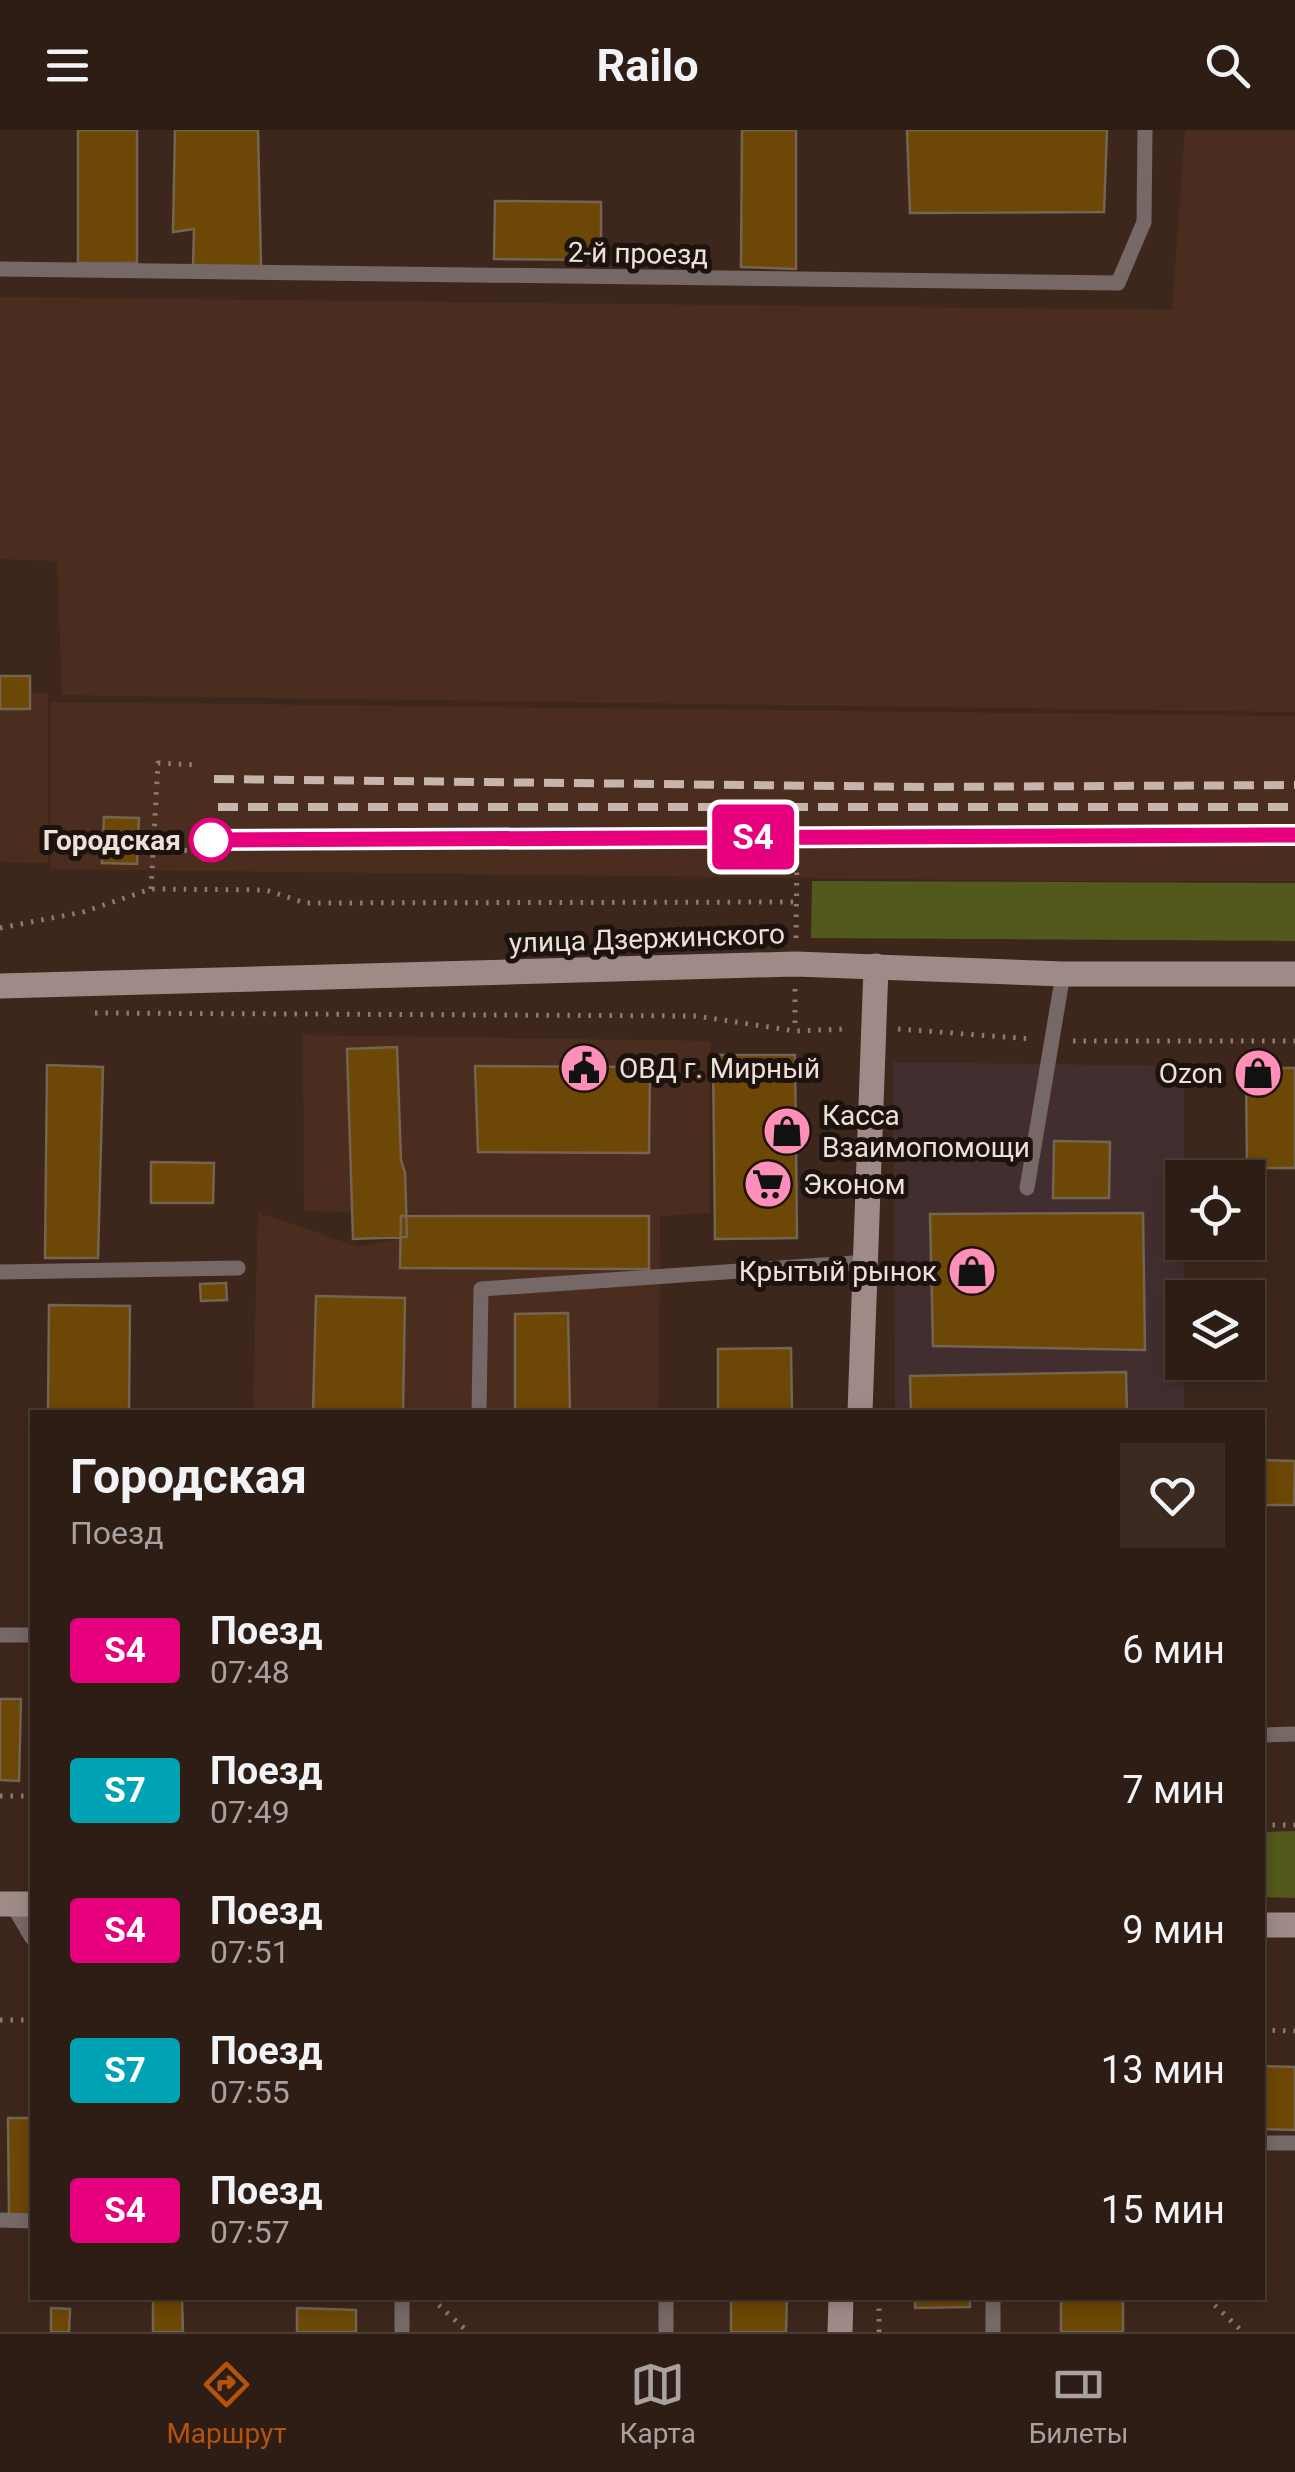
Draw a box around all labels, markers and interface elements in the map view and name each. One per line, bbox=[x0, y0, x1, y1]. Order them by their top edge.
icon: menu bbox=[40, 38, 95, 93]
icon: search bbox=[1200, 38, 1255, 93]
text: Railo bbox=[596, 39, 699, 92]
street label: 2-й проезд bbox=[568, 236, 709, 271]
line badge: S4 bbox=[708, 804, 798, 870]
text: S4 bbox=[732, 817, 774, 858]
marker: Городская bbox=[190, 819, 232, 861]
place label: Городская bbox=[43, 824, 181, 857]
street label: улица Дзержинского bbox=[508, 917, 786, 960]
public building icon: ОВД г. Мирный bbox=[558, 1042, 610, 1094]
shop icon: Ozon bbox=[1232, 1047, 1284, 1099]
place label: ОВД г. Мирный bbox=[619, 1052, 820, 1085]
place label: Ozon bbox=[1159, 1057, 1223, 1090]
place label: Касса Взаимопомощи bbox=[822, 1099, 1030, 1164]
shop icon: Касса Взаимопомощи bbox=[761, 1105, 813, 1157]
supermarket icon: Эконом bbox=[742, 1158, 794, 1210]
map controls bbox=[1165, 1160, 1265, 1380]
button: locate bbox=[1165, 1160, 1265, 1260]
place label: Эконом bbox=[803, 1168, 906, 1201]
shop icon: Крытый рынок bbox=[946, 1245, 998, 1297]
place label: Крытый рынок bbox=[739, 1255, 937, 1288]
button: layers bbox=[1165, 1280, 1265, 1380]
button: heart bbox=[1120, 1443, 1225, 1548]
text: Городская bbox=[70, 1448, 307, 1505]
text: Поезд bbox=[70, 1514, 164, 1552]
text: Поезд bbox=[210, 1609, 322, 1653]
text: 6 мин bbox=[1122, 1628, 1225, 1672]
text: S4 bbox=[104, 1630, 146, 1671]
text: 07:48 bbox=[210, 1653, 290, 1691]
text: Поезд bbox=[210, 1749, 322, 1793]
text: 7 мин bbox=[1122, 1768, 1225, 1812]
text: S7 bbox=[104, 1770, 146, 1811]
text: 07:49 bbox=[210, 1793, 290, 1831]
text: Поезд bbox=[210, 1889, 322, 1933]
text: 9 мин bbox=[1122, 1908, 1225, 1952]
text: S4 bbox=[104, 1910, 146, 1951]
text: 07:51 bbox=[210, 1933, 290, 1971]
text: Поезд bbox=[210, 2029, 322, 2073]
text: 13 мин bbox=[1101, 2048, 1225, 2092]
text: S7 bbox=[104, 2050, 146, 2091]
text: 07:55 bbox=[210, 2073, 290, 2111]
text: Поезд bbox=[210, 2169, 322, 2213]
text: 15 мин bbox=[1101, 2188, 1225, 2232]
text: S4 bbox=[104, 2190, 146, 2231]
text: 07:57 bbox=[210, 2213, 290, 2251]
tab: Маршрут bbox=[166, 2357, 287, 2450]
tab: Карта bbox=[620, 2357, 696, 2450]
tab: Билеты bbox=[1029, 2357, 1129, 2450]

